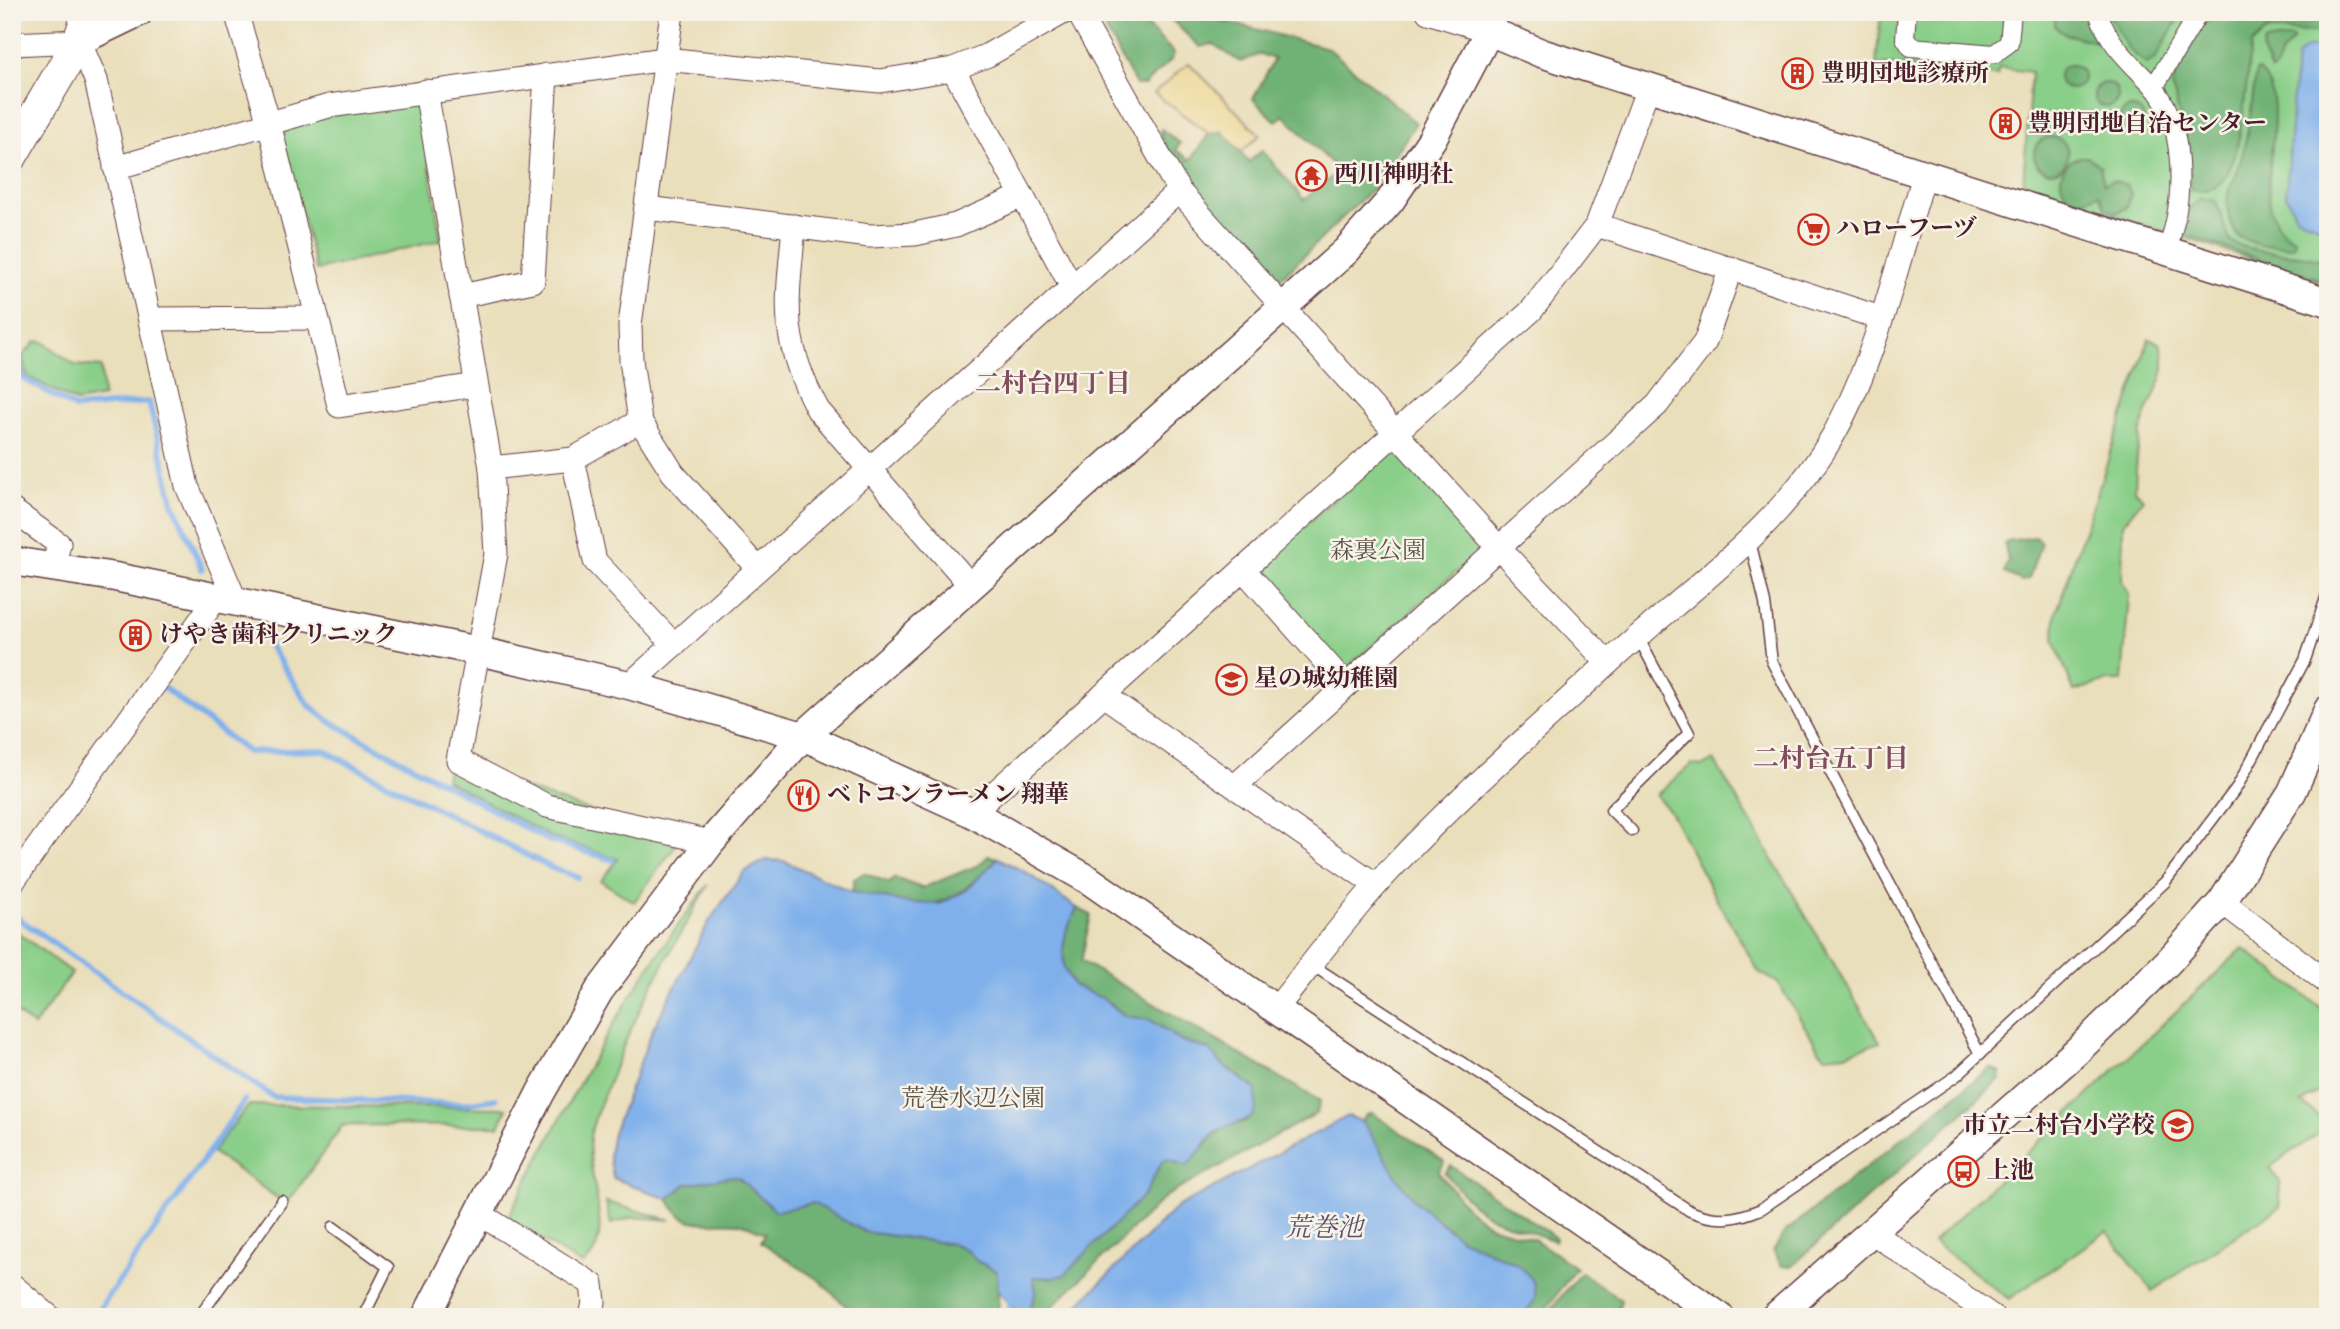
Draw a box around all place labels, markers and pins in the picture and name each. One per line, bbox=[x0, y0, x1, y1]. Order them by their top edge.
building icon: 豊明団地診療所 bbox=[1781, 57, 1815, 91]
place label: 豊明団地診療所 bbox=[1821, 59, 1989, 89]
building icon: 豊明団地自治センター bbox=[1988, 107, 2022, 141]
place label: 豊明団地自治センター bbox=[2028, 109, 2267, 139]
temple icon: 西川神明社 bbox=[1294, 158, 1328, 192]
place label: 西川神明社 bbox=[1334, 160, 1454, 190]
supermarket icon: ハローフーヅ bbox=[1796, 212, 1830, 246]
place label: ハローフーヅ bbox=[1836, 214, 1977, 244]
building icon: けやき歯科クリニック bbox=[119, 618, 153, 652]
place label: けやき歯科クリニック bbox=[159, 620, 398, 650]
school or university icon: 星の城幼稚園 bbox=[1214, 662, 1248, 696]
place label: 星の城幼稚園 bbox=[1254, 664, 1398, 694]
restaurant icon: ベトコンラーメン 翔華 bbox=[787, 778, 821, 812]
place label: ベトコンラーメン 翔華 bbox=[827, 780, 1069, 810]
school or university icon: 市立二村台小学校 bbox=[2161, 1109, 2195, 1143]
place label: 市立二村台小学校 bbox=[1963, 1111, 2155, 1141]
bus stop icon: 上池 bbox=[1946, 1154, 1980, 1188]
place label: 上池 bbox=[1986, 1156, 2034, 1186]

